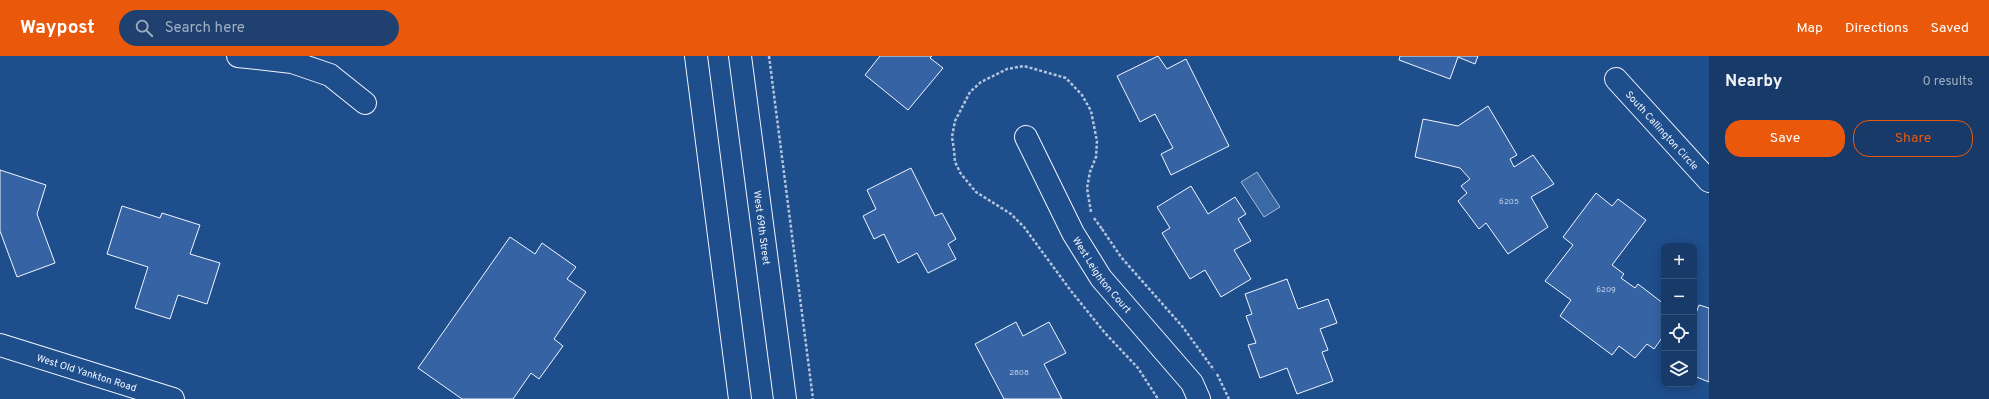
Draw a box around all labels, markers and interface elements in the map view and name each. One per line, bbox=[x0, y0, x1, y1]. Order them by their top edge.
search box bbox=[119, 10, 399, 46]
text: Waypost bbox=[20, 16, 95, 40]
icon: search bbox=[133, 17, 155, 39]
text: Search here bbox=[165, 19, 245, 38]
text: Map bbox=[1797, 20, 1823, 37]
text: Directions bbox=[1845, 20, 1909, 37]
text: Saved bbox=[1931, 20, 1969, 37]
text: Nearby bbox=[1725, 71, 1782, 93]
text: 0 results bbox=[1922, 74, 1973, 90]
street label: South Callington Circle bbox=[1622, 89, 1701, 173]
button: Save bbox=[1725, 120, 1845, 157]
button: Share bbox=[1853, 120, 1973, 157]
street label: West 69th Street bbox=[750, 190, 772, 266]
house number: 6205 bbox=[1499, 197, 1519, 207]
street label: West Leighton Court bbox=[1069, 235, 1134, 317]
map controls bbox=[1661, 243, 1697, 387]
button: + bbox=[1661, 243, 1697, 279]
button: − bbox=[1661, 279, 1697, 315]
house number: 6209 bbox=[1596, 285, 1616, 295]
button: locate bbox=[1661, 315, 1697, 351]
button: layers bbox=[1661, 351, 1697, 387]
street label: West Old Yankton Road bbox=[35, 352, 138, 395]
house number: 2808 bbox=[1009, 368, 1029, 378]

